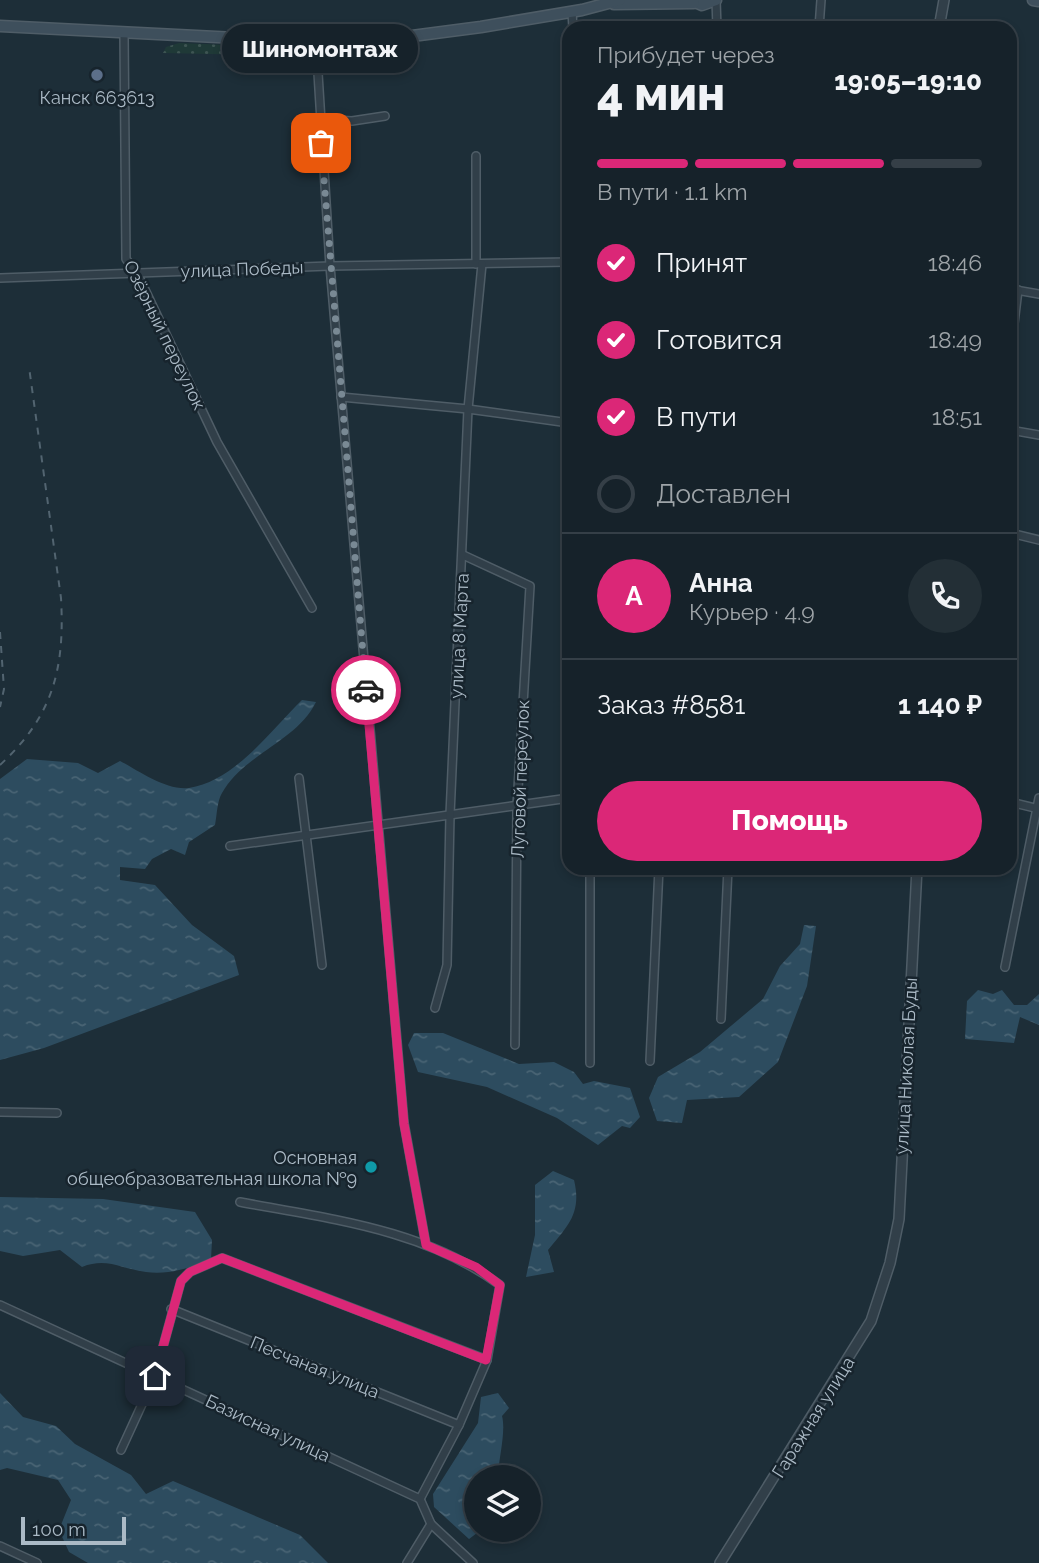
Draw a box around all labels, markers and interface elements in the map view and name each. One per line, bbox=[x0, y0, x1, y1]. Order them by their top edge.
callout: Шиномонтаж bbox=[223, 24, 419, 73]
text: Шиномонтаж bbox=[242, 35, 398, 62]
text: Прибудет через bbox=[597, 41, 775, 68]
text: 19:05–19:10 bbox=[834, 66, 982, 96]
marker: Канск 663613 bbox=[89, 67, 105, 83]
text: 4 мин bbox=[597, 67, 725, 121]
place label: Канск 663613 bbox=[39, 87, 155, 108]
pin bbox=[291, 113, 351, 173]
icon: bag bbox=[302, 124, 340, 162]
text: В пути · 1.1 km bbox=[597, 178, 748, 205]
icon: check bbox=[597, 244, 635, 282]
text: Принят bbox=[656, 248, 747, 278]
text: 18:46 bbox=[928, 249, 982, 276]
street label: улица Победы bbox=[180, 256, 304, 282]
street label: Озёрный переулок bbox=[120, 257, 210, 413]
icon: check bbox=[597, 321, 635, 359]
text: Готовится bbox=[656, 325, 782, 355]
text: 18:49 bbox=[928, 326, 982, 353]
icon: check bbox=[597, 398, 635, 436]
text: В пути bbox=[656, 402, 737, 432]
text: 18:51 bbox=[932, 403, 982, 430]
text: Доставлен bbox=[656, 479, 791, 509]
button: phone bbox=[908, 559, 982, 633]
text: Анна bbox=[689, 568, 753, 598]
street label: улица 8 Марта bbox=[445, 573, 473, 699]
text: А bbox=[625, 581, 643, 611]
text: Курьер · 4.9 bbox=[689, 598, 815, 625]
courier bbox=[331, 655, 401, 725]
icon: car bbox=[347, 671, 385, 709]
text: Заказ #8581 bbox=[597, 690, 745, 720]
text: 1 140 ₽ bbox=[898, 690, 982, 720]
street label: Луговой переулок bbox=[507, 699, 533, 859]
button: Помощь bbox=[597, 781, 982, 861]
street label: улица Николая Буды bbox=[891, 977, 921, 1155]
place label: Основная общеобразовательная школа №9 bbox=[67, 1147, 357, 1189]
marker: Основная общеобразовательная школа №9 bbox=[363, 1159, 379, 1175]
street label: Песчаная улица bbox=[248, 1332, 382, 1402]
pin bbox=[125, 1346, 185, 1406]
street label: Гаражная улица bbox=[767, 1353, 859, 1481]
icon: home bbox=[136, 1357, 174, 1395]
street label: Базисная улица bbox=[202, 1390, 334, 1466]
map controls bbox=[464, 1465, 541, 1542]
button: layers bbox=[464, 1465, 541, 1542]
scale bar bbox=[21, 1514, 126, 1546]
text: 100 m bbox=[32, 1518, 86, 1540]

